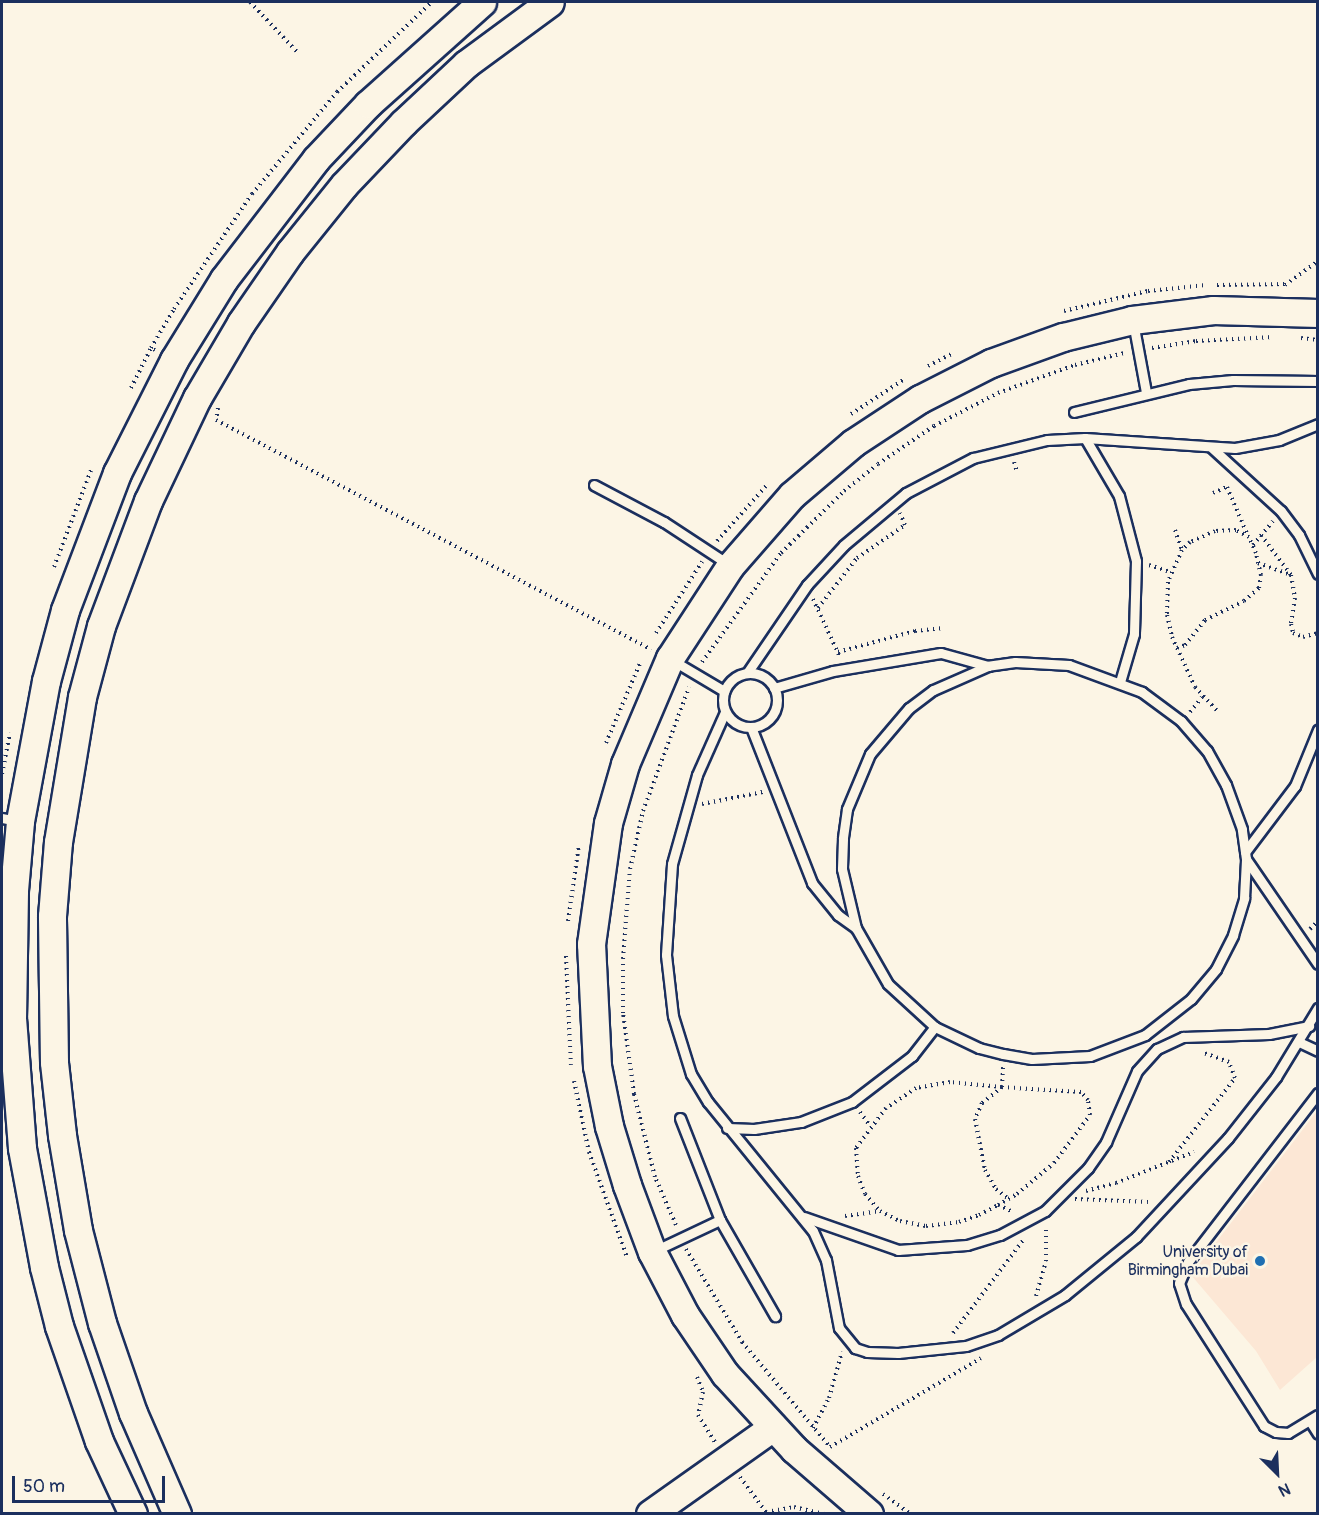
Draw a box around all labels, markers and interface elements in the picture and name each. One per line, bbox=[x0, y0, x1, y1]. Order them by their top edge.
place label: University of Birmingham Dubai bbox=[1128, 1242, 1248, 1280]
marker: University of Birmingham Dubai bbox=[1253, 1254, 1267, 1268]
north arrow bbox=[1247, 1443, 1307, 1503]
scale bar bbox=[15, 1464, 168, 1502]
text: 50 m bbox=[23, 1475, 65, 1498]
text: N bbox=[1275, 1478, 1293, 1501]

